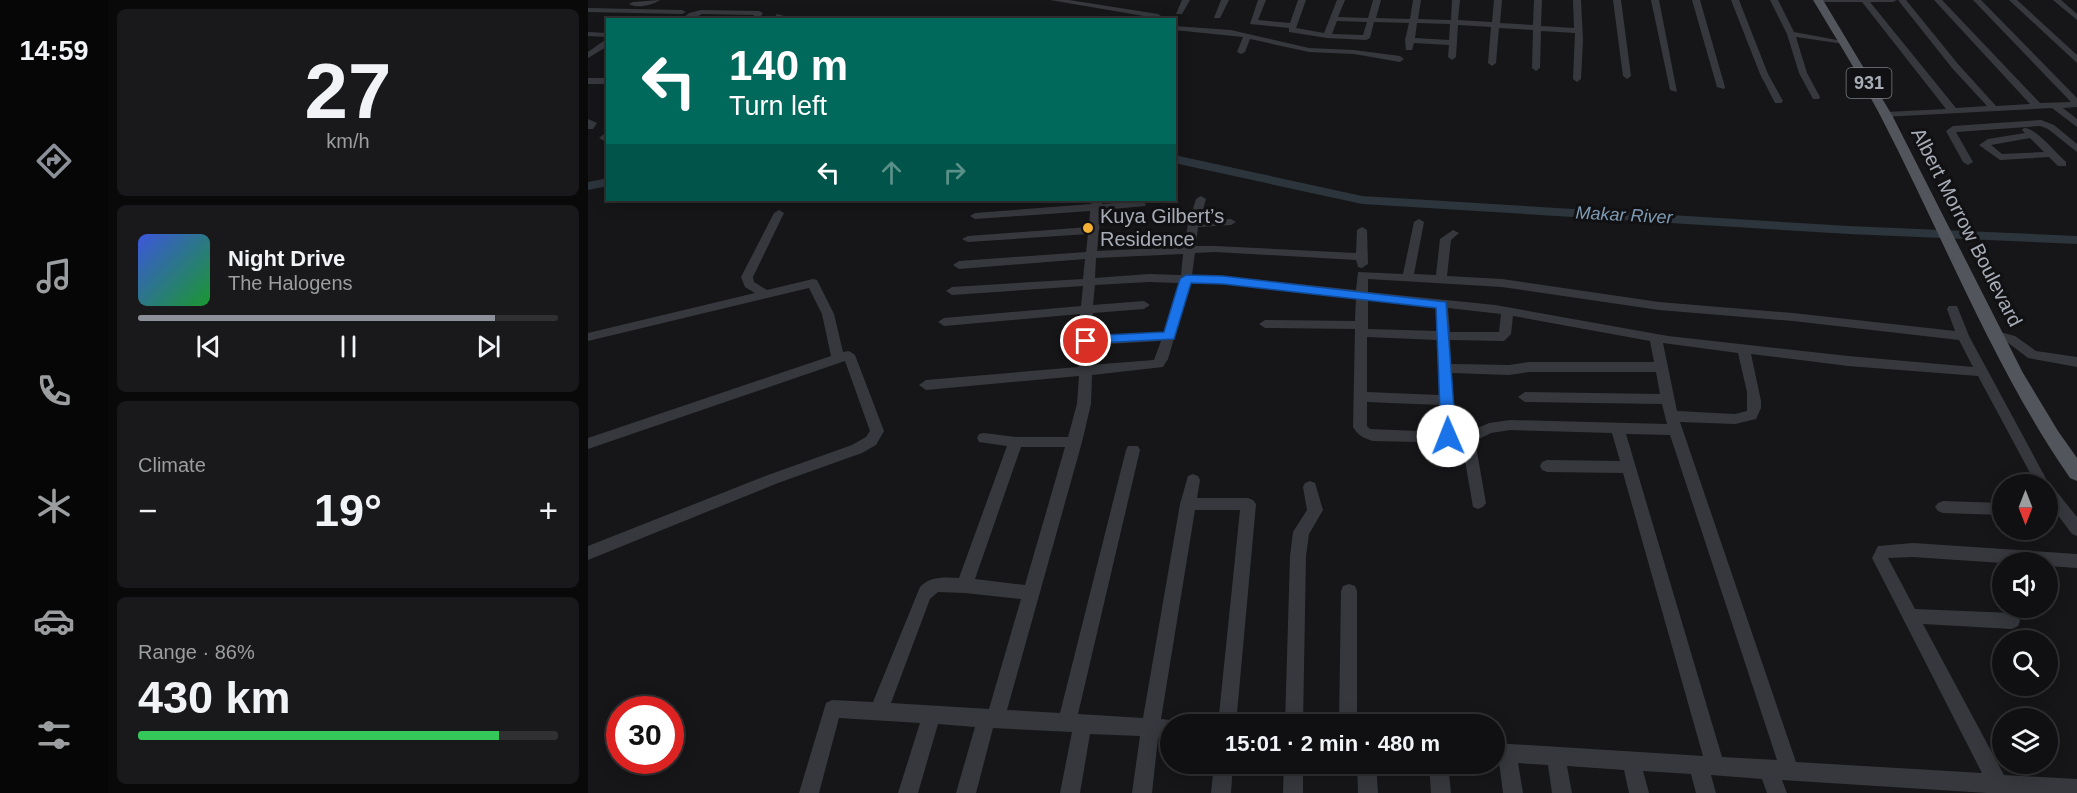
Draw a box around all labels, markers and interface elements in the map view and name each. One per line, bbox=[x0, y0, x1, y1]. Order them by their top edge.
text: 14:59 bbox=[19, 36, 89, 66]
icon: left bbox=[630, 42, 708, 120]
text: 140 m bbox=[729, 42, 848, 89]
text: 27 bbox=[305, 47, 391, 135]
road number: 931 bbox=[1846, 68, 1892, 98]
text: Turn left bbox=[729, 91, 827, 121]
street label: Albert Morrow Boulevard bbox=[1907, 124, 2027, 330]
text: km/h bbox=[326, 130, 370, 152]
icon: directions bbox=[33, 140, 75, 182]
icon: left bbox=[812, 156, 845, 189]
icon: ahead bbox=[875, 156, 908, 189]
icon: right bbox=[938, 156, 971, 189]
water label: Makar River bbox=[1575, 202, 1674, 228]
place label: Kuya Gilbert’s Residence bbox=[1100, 205, 1224, 250]
marker: Kuya Gilbert’s Residence bbox=[1081, 221, 1095, 235]
text: Night Drive bbox=[228, 246, 345, 271]
icon: music bbox=[33, 255, 75, 297]
text: The Halogens bbox=[228, 272, 353, 294]
pin bbox=[1060, 315, 1111, 366]
icon: arrive bbox=[1069, 324, 1102, 357]
icon: previous bbox=[192, 330, 225, 363]
icon: pause bbox=[332, 330, 365, 363]
icon: next bbox=[472, 330, 505, 363]
icon: phone bbox=[33, 370, 75, 412]
position arrow bbox=[1416, 404, 1480, 468]
text: Climate bbox=[138, 454, 206, 476]
north arrow bbox=[1992, 474, 2058, 540]
map controls bbox=[1992, 474, 2058, 774]
icon: climate bbox=[33, 485, 75, 527]
text: 19° bbox=[314, 485, 382, 536]
text: − bbox=[138, 492, 157, 529]
text: + bbox=[539, 492, 558, 529]
button: sound bbox=[1992, 552, 2058, 618]
icon: car bbox=[33, 600, 75, 642]
button: search bbox=[1992, 630, 2058, 696]
text: Range · 86% bbox=[138, 641, 255, 663]
text: 430 km bbox=[138, 672, 291, 723]
speed limit sign: 30 bbox=[606, 696, 684, 774]
button: layers bbox=[1992, 708, 2058, 774]
icon: filters bbox=[33, 714, 75, 756]
text: 15:01 · 2 min · 480 m bbox=[1225, 731, 1440, 756]

